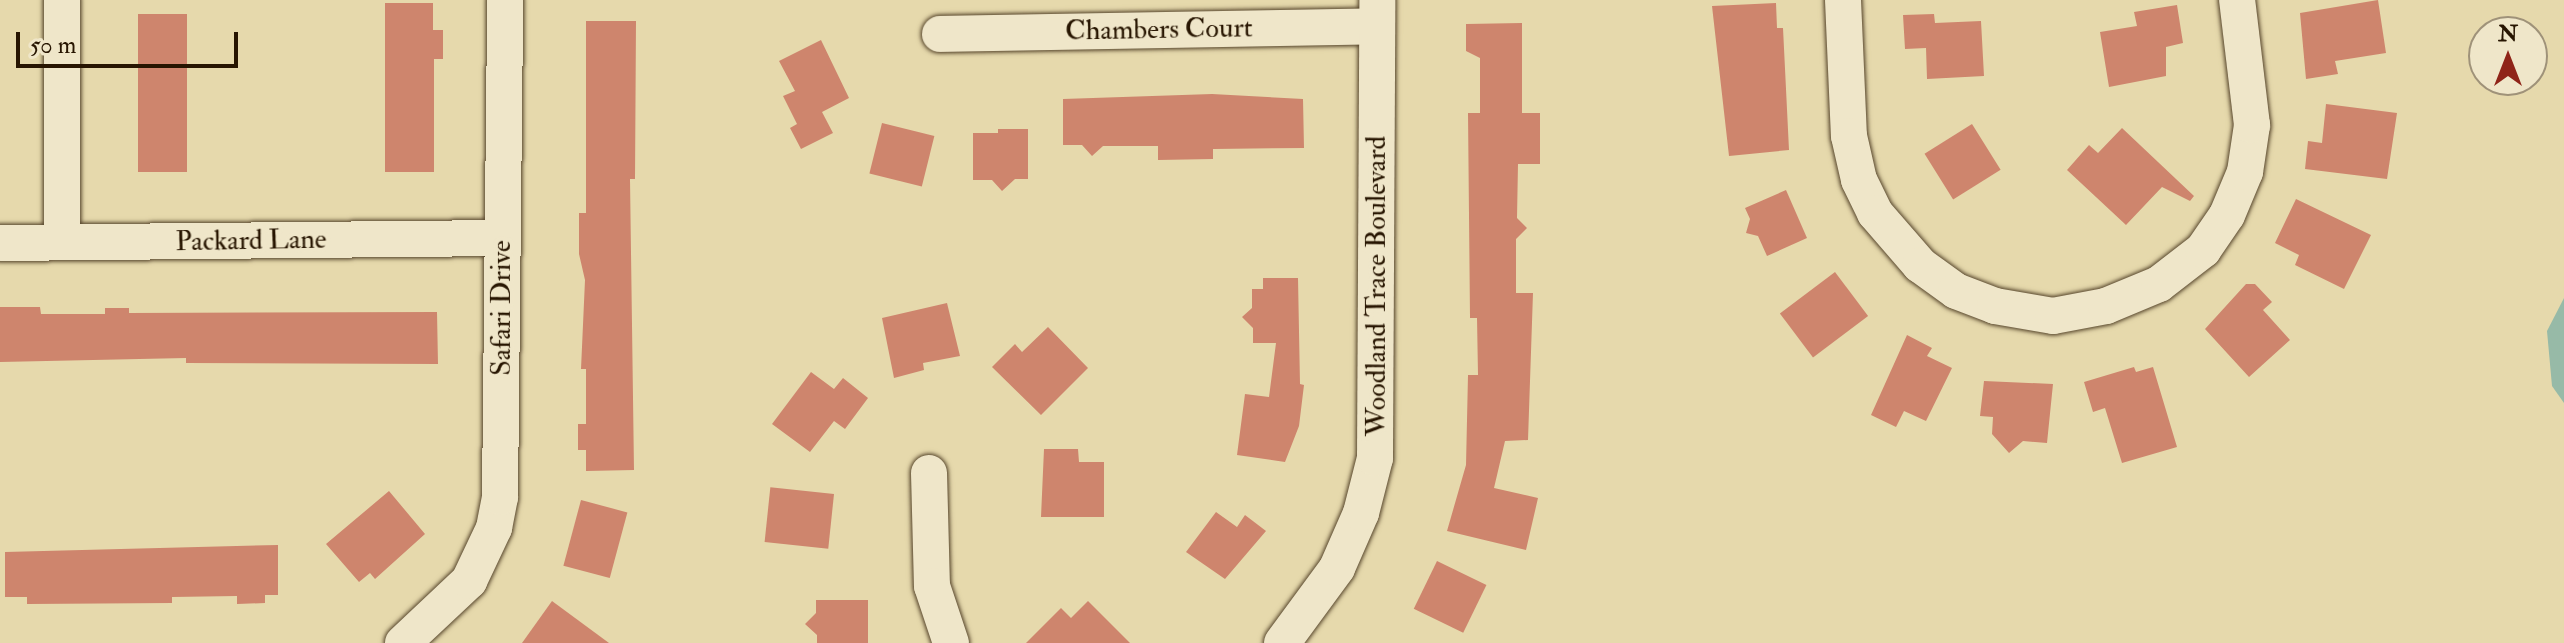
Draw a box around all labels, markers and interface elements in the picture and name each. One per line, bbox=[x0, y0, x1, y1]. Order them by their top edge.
street label: Chambers Court bbox=[1065, 12, 1253, 48]
scale bar bbox=[20, 16, 242, 66]
north arrow bbox=[2468, 16, 2548, 96]
text: N bbox=[2498, 20, 2518, 48]
text: 50 m bbox=[30, 30, 76, 61]
street label: Woodland Trace Boulevard bbox=[1360, 136, 1394, 436]
street label: Packard Lane bbox=[175, 223, 327, 259]
street label: Safari Drive bbox=[485, 240, 519, 376]

